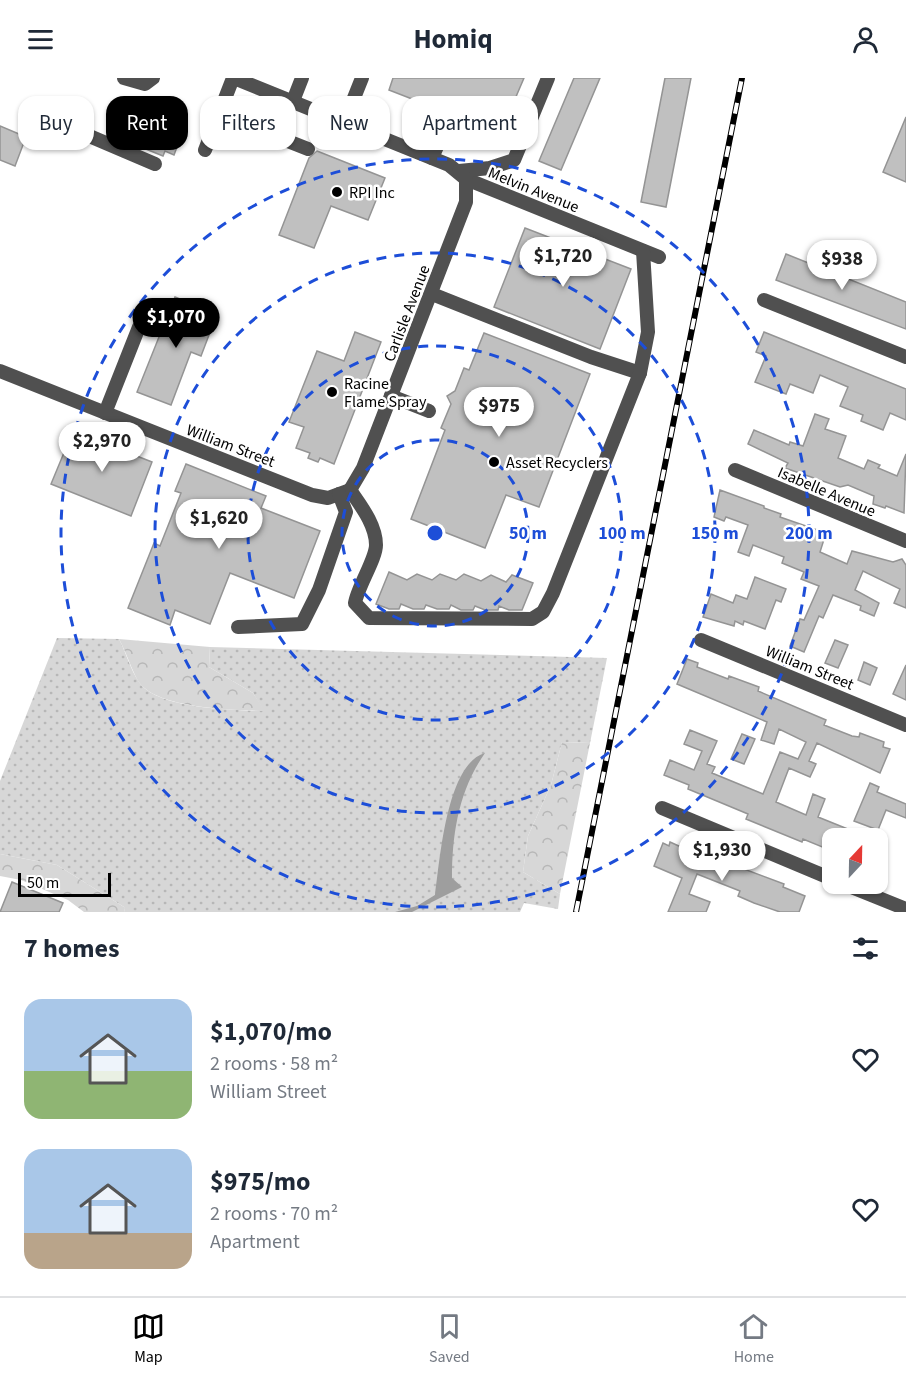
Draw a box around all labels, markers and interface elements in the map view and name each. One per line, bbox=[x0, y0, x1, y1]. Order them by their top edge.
text: Homiq bbox=[413, 20, 493, 59]
icon: menu bbox=[24, 23, 57, 56]
icon: person bbox=[849, 23, 882, 56]
chip: Buy bbox=[18, 96, 94, 150]
chip: Rent bbox=[106, 96, 188, 150]
chip: Filters bbox=[200, 96, 296, 150]
chip: New bbox=[308, 96, 390, 150]
chip: Apartment bbox=[402, 96, 538, 150]
street label: Melvin Avenue bbox=[485, 162, 582, 218]
place label: RPI Inc bbox=[349, 182, 395, 204]
marker: RPI Inc bbox=[330, 185, 344, 199]
pin: $1,720 bbox=[514, 237, 612, 288]
pin: $938 bbox=[806, 240, 878, 291]
text: $1,720 bbox=[534, 242, 592, 270]
text: $938 bbox=[821, 245, 863, 273]
street label: Carlisle Avenue bbox=[378, 262, 436, 365]
pin: $1,070 bbox=[127, 298, 225, 349]
text: $1,070 bbox=[147, 303, 205, 331]
place label: Racine Flame Spray bbox=[344, 373, 427, 413]
marker: Racine Flame Spray bbox=[325, 385, 339, 399]
pin: $975 bbox=[463, 387, 535, 438]
text: $975 bbox=[478, 392, 520, 420]
street label: William Street bbox=[183, 419, 279, 473]
pin: $2,970 bbox=[53, 422, 151, 473]
text: $2,970 bbox=[73, 427, 131, 455]
place label: Asset Recyclers bbox=[506, 452, 608, 474]
marker: Asset Recyclers bbox=[487, 455, 501, 469]
street label: Isabelle Avenue bbox=[774, 461, 879, 522]
pin: $1,620 bbox=[170, 499, 268, 550]
text: $1,620 bbox=[190, 504, 248, 532]
text: 50 m bbox=[509, 521, 547, 546]
text: 100 m bbox=[598, 521, 646, 546]
text: 150 m bbox=[691, 521, 739, 546]
text: 200 m bbox=[785, 521, 833, 546]
centre of rings bbox=[425, 523, 445, 543]
street label: William Street bbox=[762, 640, 858, 696]
north arrow bbox=[822, 828, 888, 894]
map controls bbox=[822, 828, 888, 894]
pin: $1,930 bbox=[673, 831, 771, 882]
text: $1,930 bbox=[693, 836, 751, 864]
scale bar bbox=[18, 870, 111, 898]
text: 50 m bbox=[27, 872, 59, 894]
text: 7 homes bbox=[24, 930, 119, 967]
icon: filters bbox=[849, 932, 882, 965]
text: $1,070/mo bbox=[210, 1013, 332, 1050]
icon: home bbox=[72, 1023, 144, 1095]
icon: heart bbox=[849, 1043, 882, 1076]
text: 2 rooms · 58 m² bbox=[210, 1050, 338, 1078]
text: William Street bbox=[210, 1078, 327, 1106]
text: $975/mo bbox=[210, 1163, 310, 1200]
icon: home bbox=[72, 1173, 144, 1245]
icon: heart bbox=[849, 1193, 882, 1226]
text: 2 rooms · 70 m² bbox=[210, 1200, 338, 1228]
text: Apartment bbox=[210, 1228, 300, 1256]
tab: Map bbox=[132, 1310, 165, 1368]
tab: Saved bbox=[429, 1310, 470, 1368]
tab: Home bbox=[734, 1310, 774, 1368]

